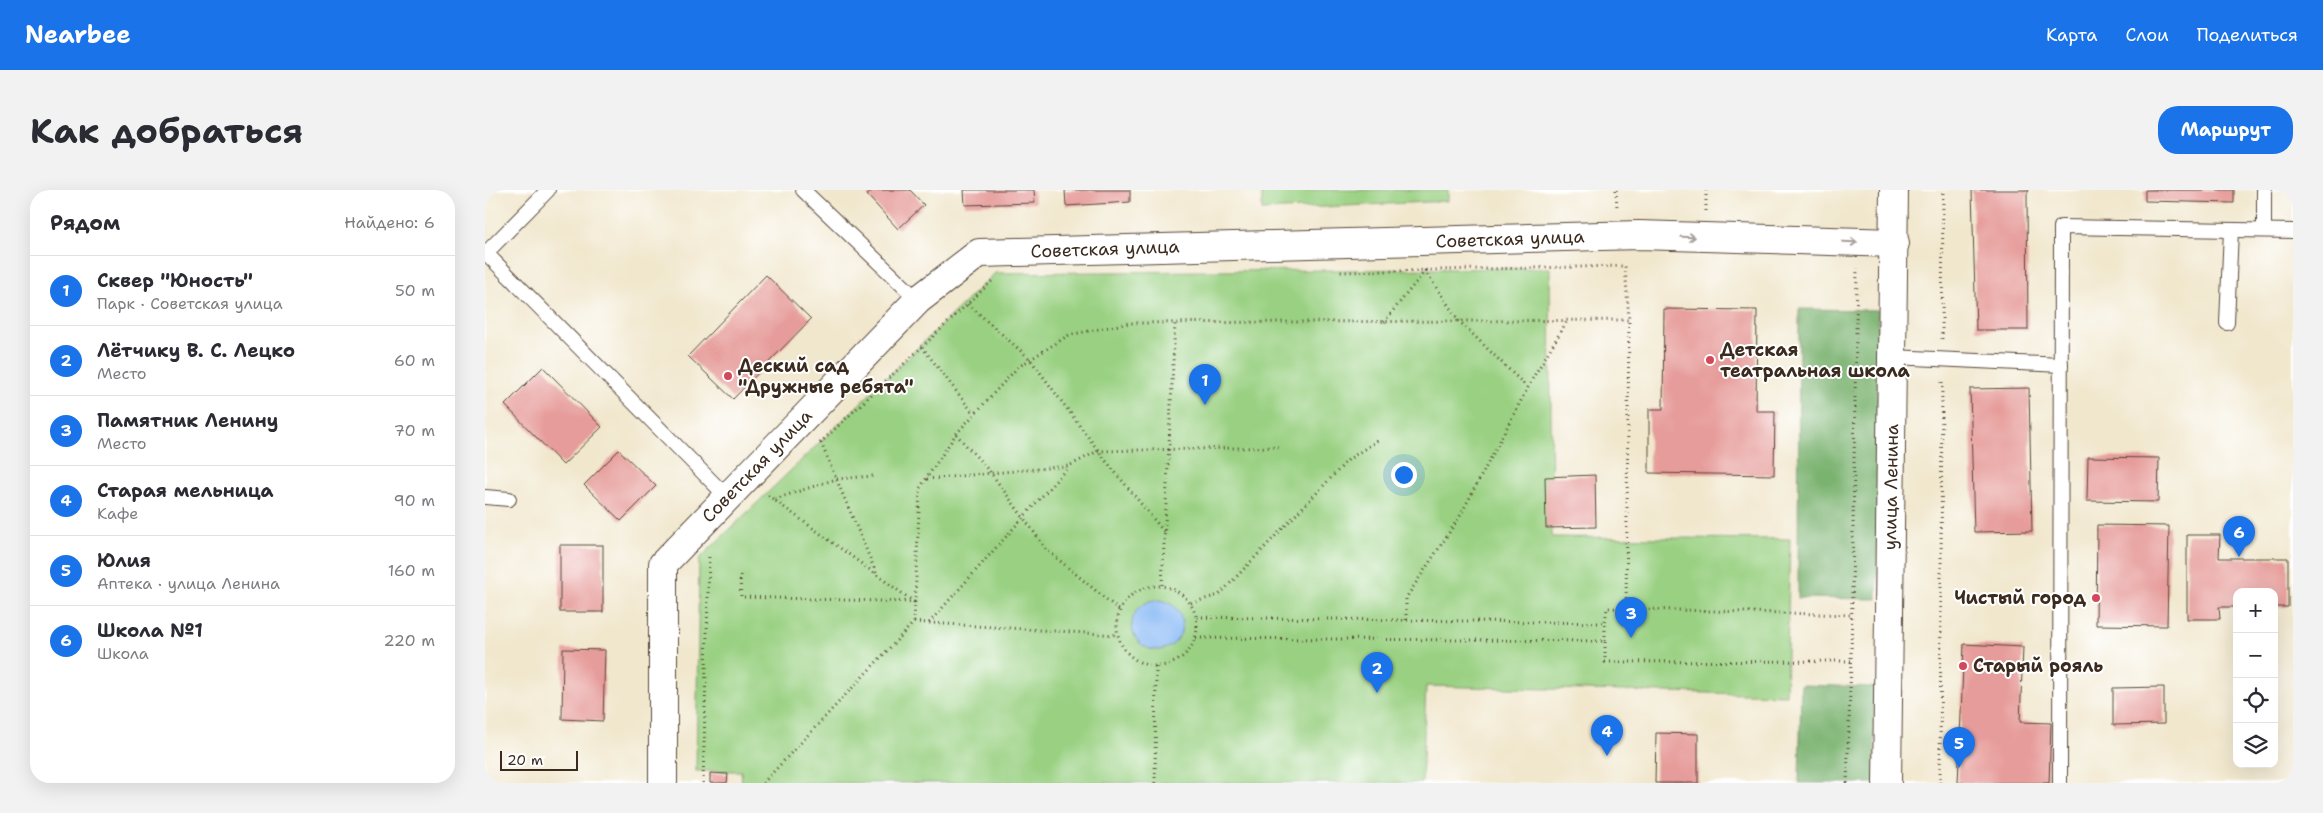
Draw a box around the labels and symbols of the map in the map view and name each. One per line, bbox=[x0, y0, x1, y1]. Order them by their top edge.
street label: Советская улица bbox=[1435, 224, 1585, 254]
one-way arrow bbox=[1679, 232, 1695, 242]
street label: Советская улица bbox=[1030, 234, 1180, 264]
one-way arrow bbox=[1842, 237, 1858, 247]
place label: Детская театральная школа bbox=[1720, 338, 1911, 383]
place label: Деский сад "Дружные ребята" bbox=[738, 354, 914, 399]
marker: Детская театральная школа bbox=[1704, 354, 1716, 366]
pin: 1 bbox=[1189, 364, 1221, 405]
marker: Деский сад "Дружные ребята" bbox=[722, 370, 734, 382]
street label: Советская улица bbox=[697, 404, 817, 528]
street label: улица Ленина bbox=[1878, 424, 1904, 550]
your location bbox=[1391, 462, 1417, 488]
pin: 6 bbox=[2223, 516, 2255, 557]
place label: Чистый город bbox=[1954, 586, 2086, 610]
marker: Чистый город bbox=[2090, 592, 2102, 604]
pin: 3 bbox=[1615, 597, 1647, 638]
pin: 2 bbox=[1361, 652, 1393, 693]
place label: Старый рояль bbox=[1973, 654, 2103, 678]
marker: Старый рояль bbox=[1957, 660, 1969, 672]
pin: 4 bbox=[1591, 715, 1623, 756]
pin: 5 bbox=[1943, 727, 1975, 768]
scale bar bbox=[500, 748, 577, 771]

